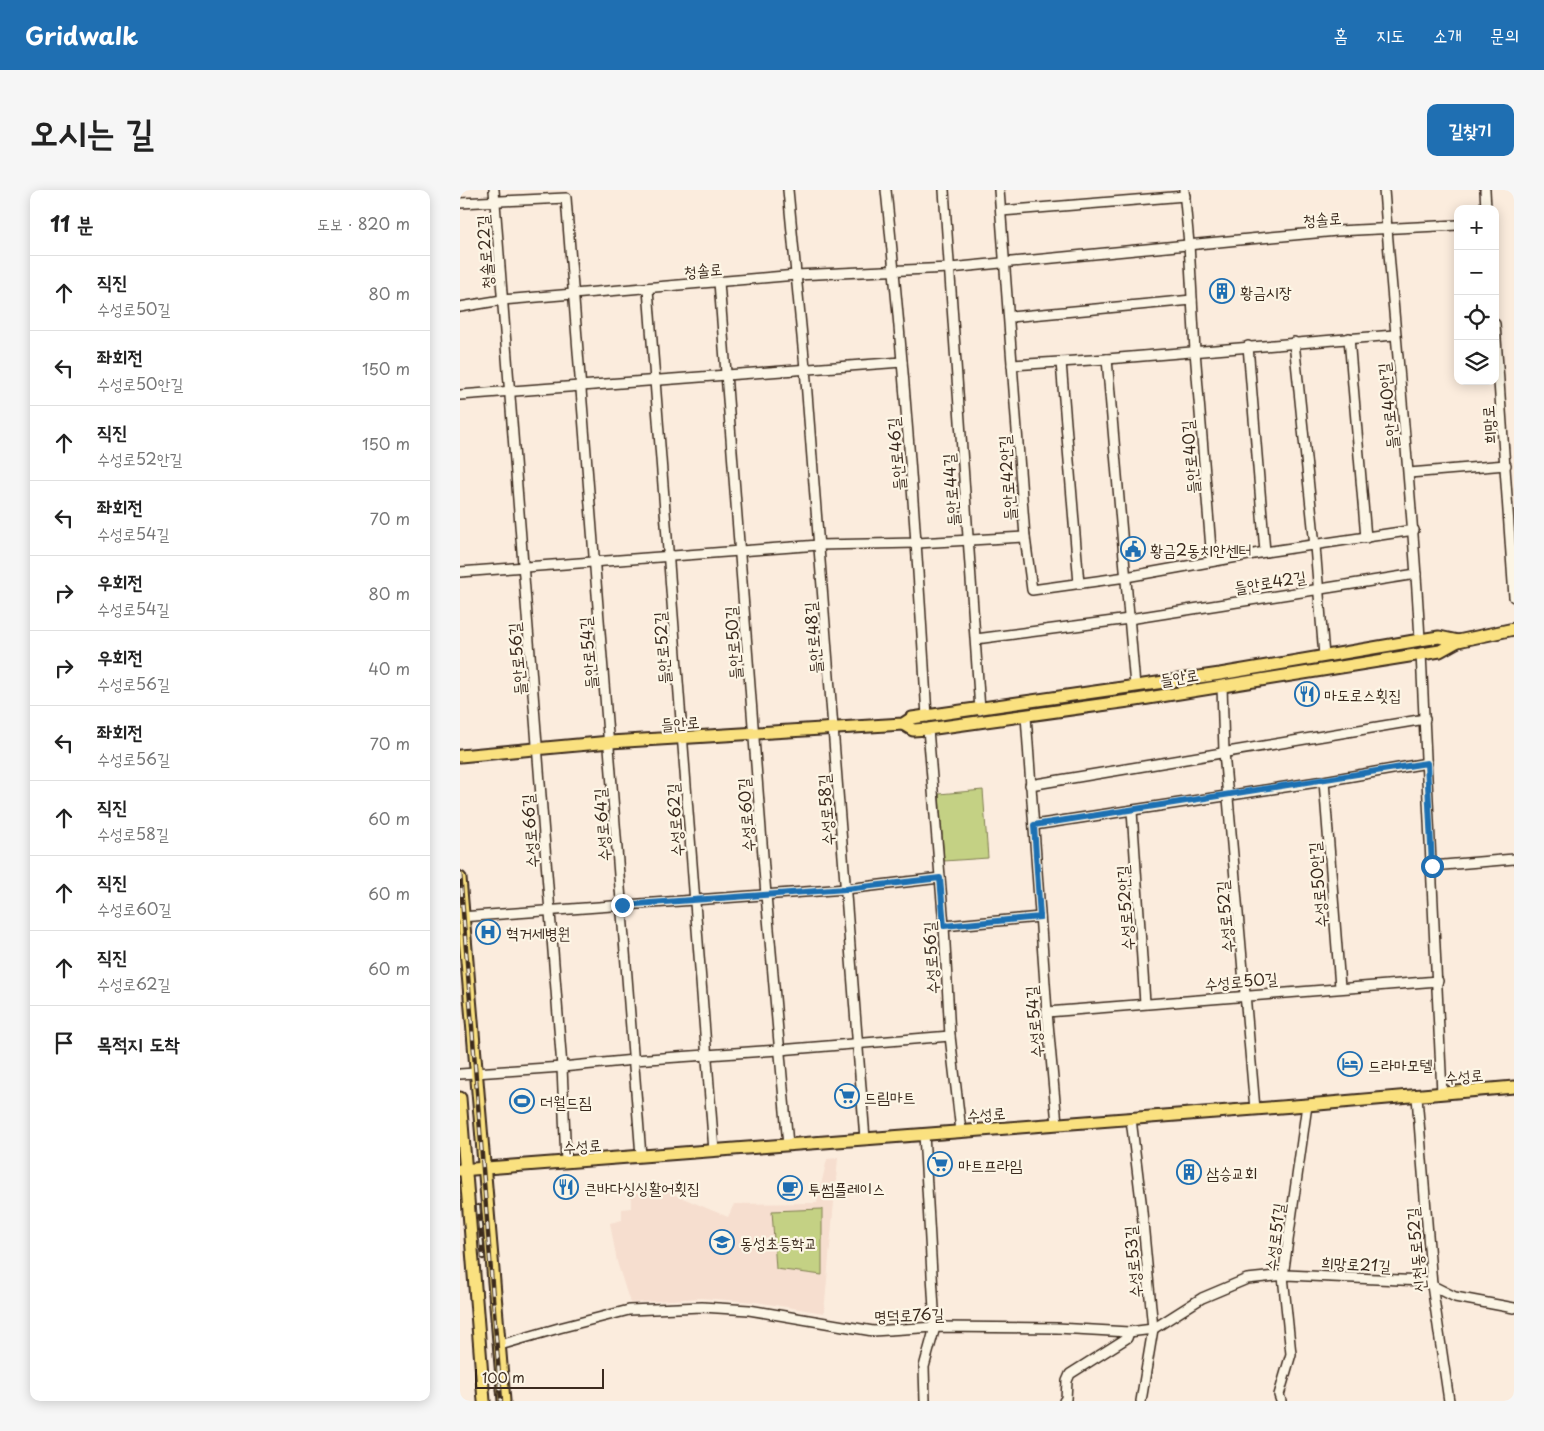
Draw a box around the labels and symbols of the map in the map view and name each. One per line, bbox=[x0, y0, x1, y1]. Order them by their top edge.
street label: 청솔로 bbox=[1302, 205, 1342, 231]
street label: 청솔로22길 bbox=[469, 214, 499, 290]
street label: 청솔로 bbox=[683, 255, 723, 283]
building icon: 황금시장 bbox=[1209, 278, 1235, 304]
place label: 황금시장 bbox=[1240, 279, 1292, 303]
street label: 들안로40안길 bbox=[1371, 362, 1403, 450]
street label: 희망로 bbox=[1475, 405, 1501, 445]
street label: 들안로46길 bbox=[880, 416, 910, 492]
street label: 들안로40길 bbox=[1174, 419, 1204, 495]
street label: 들안로42안길 bbox=[991, 434, 1021, 522]
street label: 들안로44길 bbox=[935, 453, 965, 527]
public building icon: 황금2동치안센터 bbox=[1120, 536, 1146, 562]
place label: 황금2동치안센터 bbox=[1150, 537, 1251, 561]
street label: 들안로42길 bbox=[1232, 563, 1308, 599]
street label: 들안로48길 bbox=[797, 601, 827, 675]
street label: 들안로50길 bbox=[717, 605, 747, 680]
street label: 들안로52길 bbox=[646, 611, 676, 685]
street label: 들안로54길 bbox=[572, 616, 602, 690]
street label: 들안로56길 bbox=[501, 622, 531, 696]
street label: 들안로 bbox=[1158, 661, 1200, 691]
restaurant icon: 마도로스횟집 bbox=[1294, 681, 1320, 707]
place label: 마도로스횟집 bbox=[1324, 682, 1401, 706]
street label: 들안로 bbox=[660, 709, 700, 735]
street label: 수성로58길 bbox=[811, 773, 839, 847]
street label: 수성로60길 bbox=[730, 777, 760, 853]
street label: 수성로62길 bbox=[659, 782, 689, 857]
street label: 수성로64길 bbox=[586, 787, 616, 862]
street label: 수성로66길 bbox=[514, 793, 544, 869]
street label: 수성로50안길 bbox=[1301, 841, 1333, 929]
route start bbox=[1421, 855, 1444, 878]
street label: 수성로52안길 bbox=[1109, 864, 1139, 951]
street label: 수성로52길 bbox=[1209, 880, 1239, 954]
route end bbox=[611, 894, 634, 917]
hospital icon: 혁거세병원 bbox=[475, 919, 501, 945]
place label: 혁거세병원 bbox=[506, 920, 570, 944]
street label: 수성로56길 bbox=[916, 921, 944, 995]
street label: 수성로50길 bbox=[1203, 965, 1279, 995]
street label: 수성로54길 bbox=[1018, 985, 1048, 1059]
hotel icon: 드라마모텔 bbox=[1337, 1051, 1363, 1077]
place label: 드라마모텔 bbox=[1368, 1052, 1433, 1076]
street label: 수성로 bbox=[1444, 1061, 1484, 1089]
supermarket icon: 드림마트 bbox=[834, 1083, 860, 1109]
place label: 드림마트 bbox=[864, 1084, 916, 1108]
sports icon: 더월드짐 bbox=[509, 1088, 535, 1114]
place label: 더월드짐 bbox=[540, 1089, 592, 1113]
street label: 수성로 bbox=[966, 1100, 1006, 1126]
street label: 수성로 bbox=[562, 1132, 602, 1158]
supermarket icon: 마트프라임 bbox=[927, 1151, 953, 1177]
place label: 마트프라임 bbox=[958, 1152, 1023, 1176]
building icon: 삼승교회 bbox=[1176, 1159, 1202, 1185]
place label: 삼승교회 bbox=[1206, 1160, 1258, 1184]
restaurant icon: 큰바다싱싱활어횟집 bbox=[553, 1174, 579, 1200]
place label: 큰바다싱싱활어횟집 bbox=[584, 1175, 700, 1199]
cafe icon: 투썸플레이스 bbox=[777, 1175, 803, 1201]
place label: 투썸플레이스 bbox=[808, 1176, 885, 1200]
street label: 수성로51길 bbox=[1258, 1201, 1290, 1273]
street label: 신천동로52길 bbox=[1399, 1206, 1431, 1294]
street label: 수성로53길 bbox=[1117, 1225, 1147, 1299]
school or university icon: 동성초등학교 bbox=[709, 1229, 735, 1255]
place label: 동성초등학교 bbox=[740, 1230, 817, 1254]
street label: 희망로21길 bbox=[1320, 1249, 1392, 1277]
street label: 명덕로76길 bbox=[873, 1301, 945, 1327]
scale bar bbox=[475, 1366, 604, 1389]

